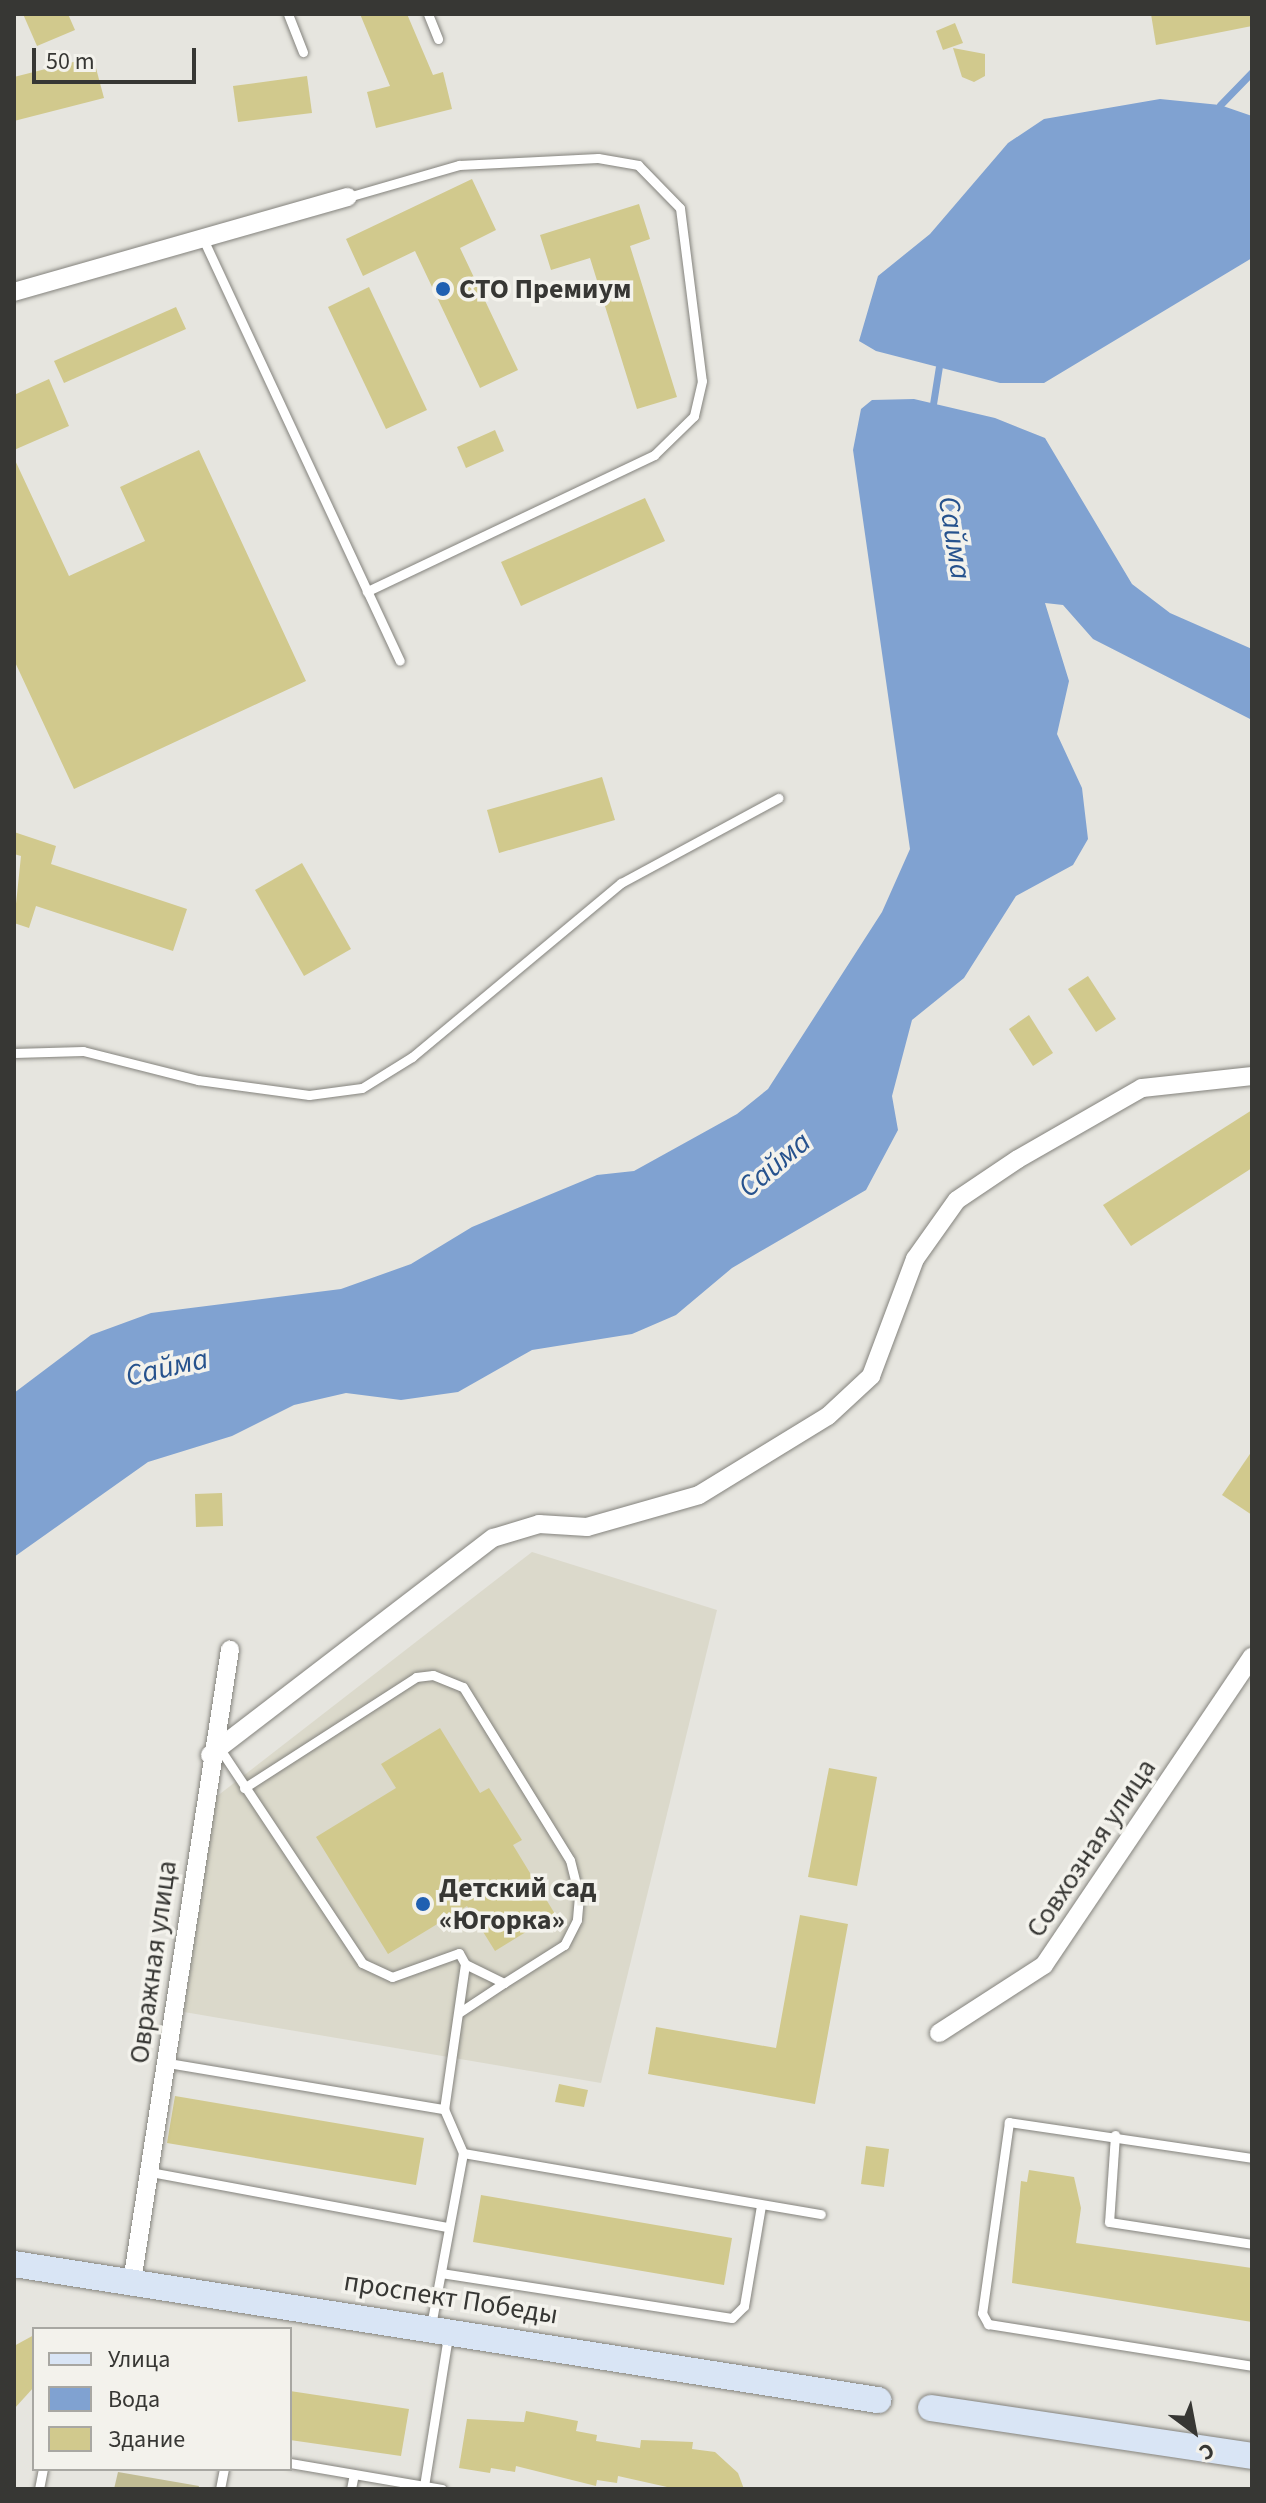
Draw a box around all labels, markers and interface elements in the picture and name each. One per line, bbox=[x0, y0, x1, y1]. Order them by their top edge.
scale bar bbox=[36, 32, 200, 82]
text: 50 m bbox=[46, 44, 95, 79]
place label: СТО Премиум bbox=[459, 272, 631, 306]
marker: СТО Премиум bbox=[434, 280, 452, 298]
water label: Сайма bbox=[930, 494, 978, 582]
water label: Сайма bbox=[731, 1124, 819, 1206]
water label: Сайма bbox=[122, 1341, 212, 1395]
street label: Совхозная улица bbox=[1019, 1752, 1163, 1944]
street label: Овражная улица bbox=[122, 1858, 184, 2066]
place label: Детский сад «Югорка» bbox=[439, 1871, 596, 1937]
marker: Детский сад «Югорка» bbox=[414, 1895, 432, 1913]
street label: проспект Победы bbox=[342, 2264, 560, 2332]
legend bbox=[32, 2327, 292, 2471]
text: Улица bbox=[108, 2342, 170, 2377]
text: Вода bbox=[108, 2382, 160, 2417]
north arrow bbox=[1154, 2391, 1234, 2471]
text: Здание bbox=[108, 2422, 185, 2457]
text: С bbox=[1193, 2434, 1221, 2468]

